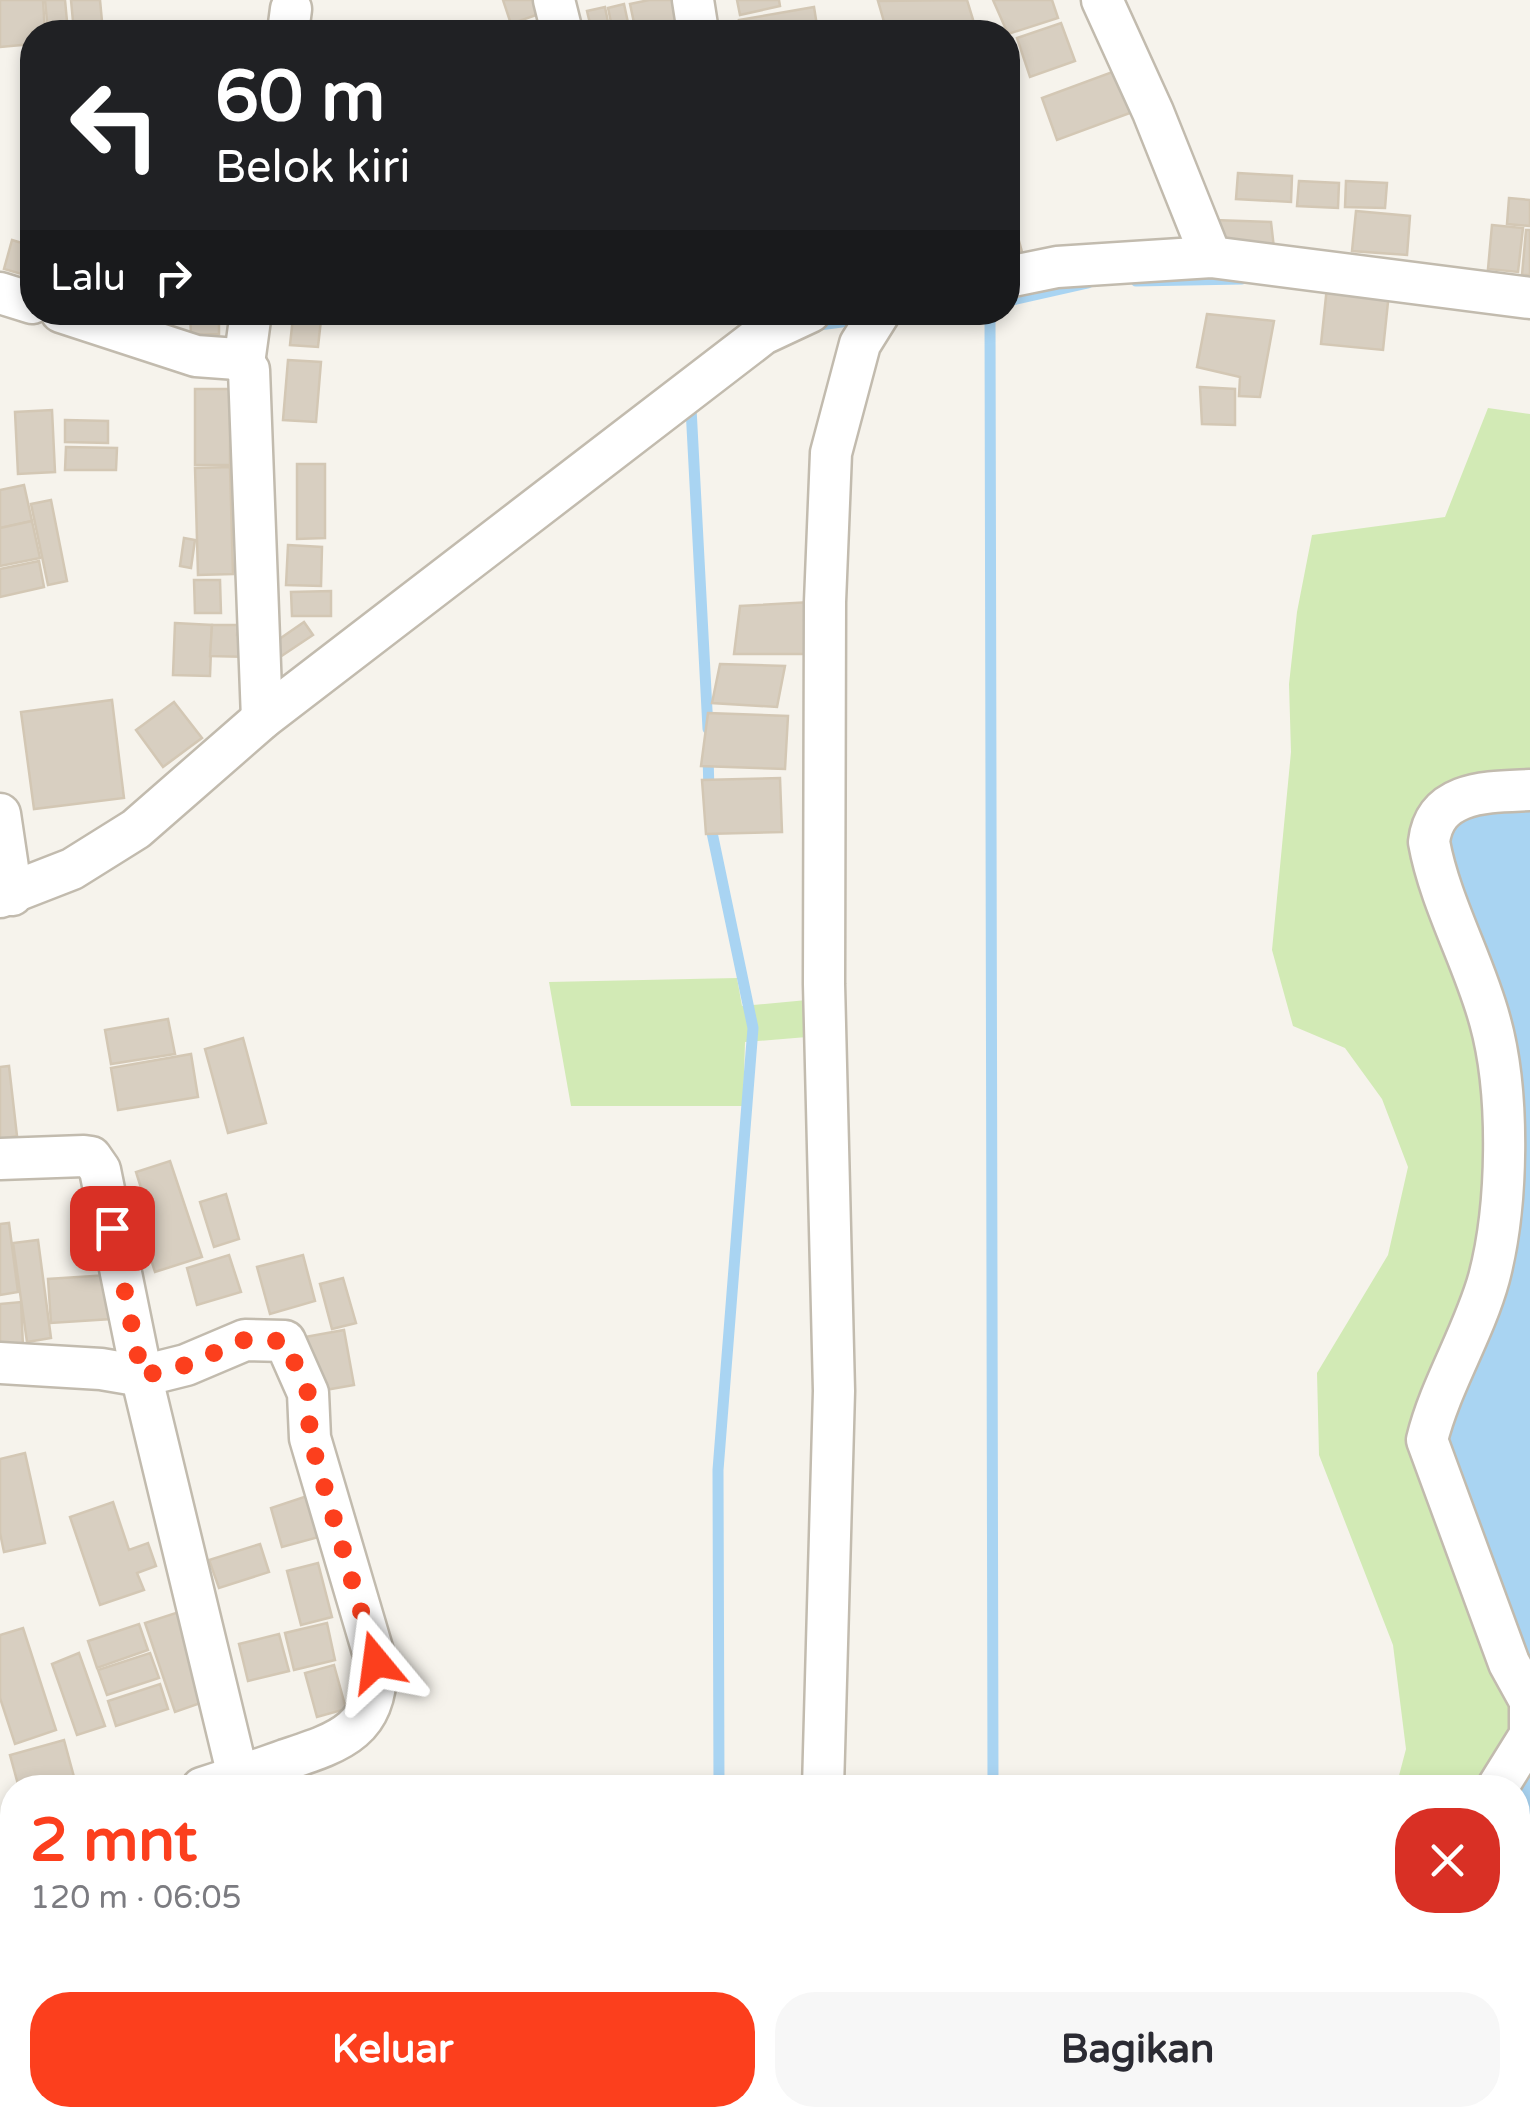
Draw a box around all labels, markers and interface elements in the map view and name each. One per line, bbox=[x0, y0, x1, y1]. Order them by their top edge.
text: 60 m bbox=[215, 56, 385, 140]
icon: left bbox=[50, 60, 180, 190]
text: Belok kiri bbox=[215, 141, 410, 195]
icon: right bbox=[146, 250, 201, 305]
text: Lalu bbox=[50, 255, 126, 301]
pin bbox=[70, 1186, 155, 1271]
icon: arrive bbox=[85, 1201, 140, 1256]
position arrow bbox=[324, 1610, 428, 1714]
text: 2 mnt bbox=[30, 1805, 197, 1877]
button: close bbox=[1395, 1808, 1500, 1913]
text: 120 m · 06:05 bbox=[30, 1879, 242, 1917]
button: Keluar bbox=[30, 1992, 755, 2107]
button: Bagikan bbox=[775, 1992, 1500, 2107]

